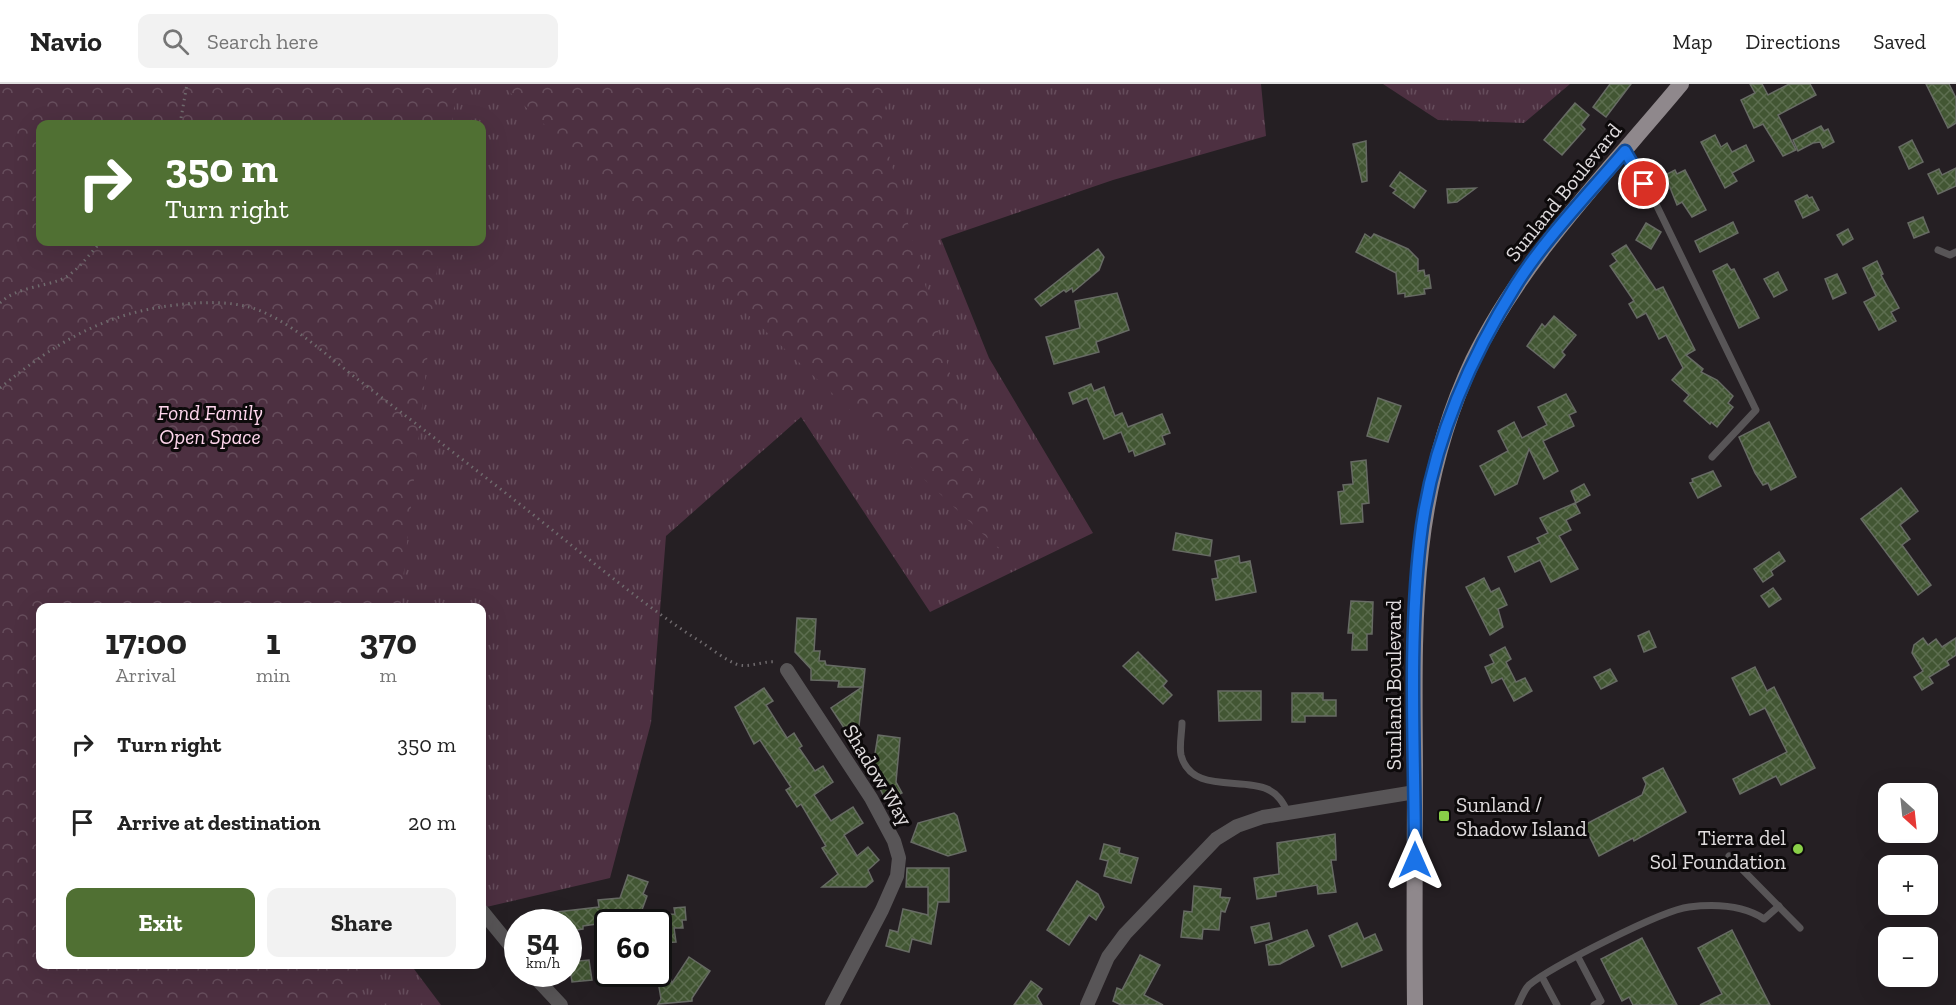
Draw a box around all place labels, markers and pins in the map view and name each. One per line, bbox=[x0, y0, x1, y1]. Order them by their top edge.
pin bbox=[1618, 158, 1669, 209]
place label: Sunland / Shadow Island bbox=[1456, 792, 1587, 841]
marker: Sunland / Shadow Island bbox=[1437, 809, 1451, 823]
place label: Tierra del Sol Foundation bbox=[1650, 825, 1786, 874]
marker: Tierra del Sol Foundation bbox=[1791, 842, 1805, 856]

